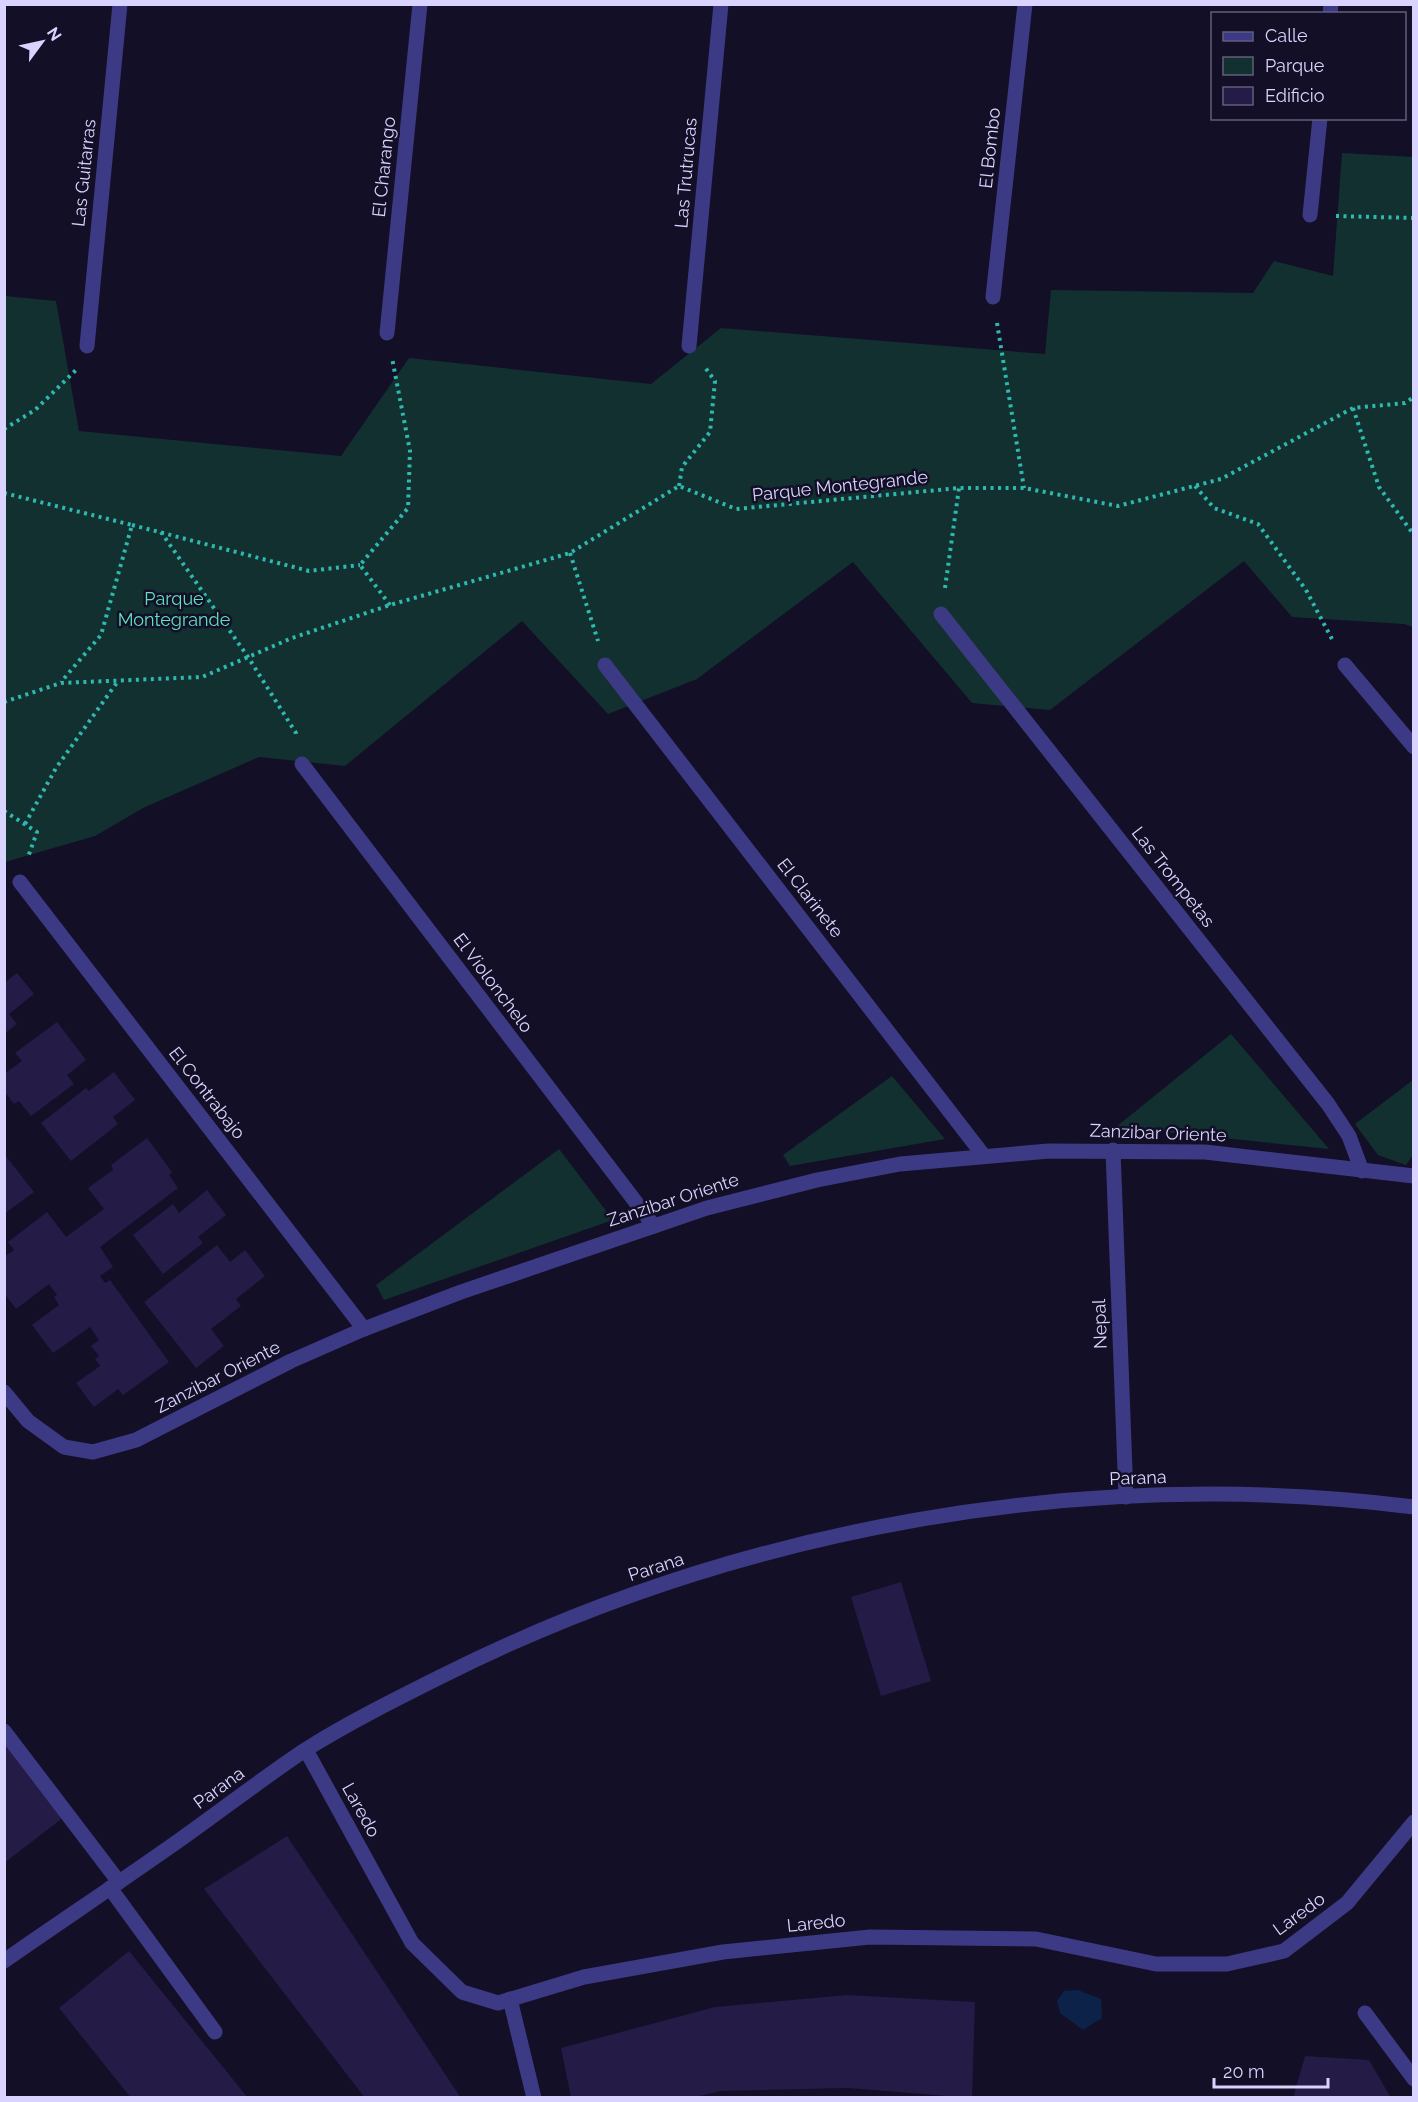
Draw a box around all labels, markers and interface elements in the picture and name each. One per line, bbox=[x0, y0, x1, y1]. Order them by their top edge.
north arrow bbox=[12, 12, 72, 72]
legend bbox=[1211, 12, 1406, 120]
text: N bbox=[43, 24, 65, 44]
text: Calle bbox=[1265, 25, 1308, 46]
text: Parque bbox=[1265, 55, 1325, 76]
text: Edificio bbox=[1265, 85, 1325, 106]
street label: El Bombo bbox=[975, 106, 1004, 189]
street label: El Charango bbox=[368, 115, 399, 218]
street label: Las Trutrucas bbox=[670, 117, 701, 229]
street label: Las Guitarras bbox=[67, 118, 100, 228]
street label: Parque Montegrande bbox=[751, 466, 929, 505]
park label: Parque Montegrande bbox=[118, 588, 231, 630]
street label: Las Trompetas bbox=[1128, 822, 1219, 931]
street label: El Clarinete bbox=[773, 854, 848, 942]
street label: El Violonchelo bbox=[449, 929, 538, 1037]
street label: El Contrabajo bbox=[165, 1042, 250, 1143]
street label: Zanzibar Oriente bbox=[1089, 1120, 1227, 1145]
street label: Zanzibar Oriente bbox=[604, 1168, 742, 1231]
street label: Nepal bbox=[1088, 1299, 1111, 1349]
street label: Zanzibar Oriente bbox=[152, 1336, 284, 1417]
street label: Parana bbox=[1109, 1466, 1167, 1489]
street label: Parana bbox=[625, 1548, 686, 1585]
street label: Parana bbox=[189, 1762, 248, 1813]
street label: Laredo bbox=[338, 1779, 385, 1841]
street label: Laredo bbox=[1269, 1888, 1329, 1939]
street label: Laredo bbox=[786, 1909, 847, 1936]
scale bar bbox=[1214, 2051, 1328, 2089]
text: 20 m bbox=[1223, 2061, 1265, 2082]

